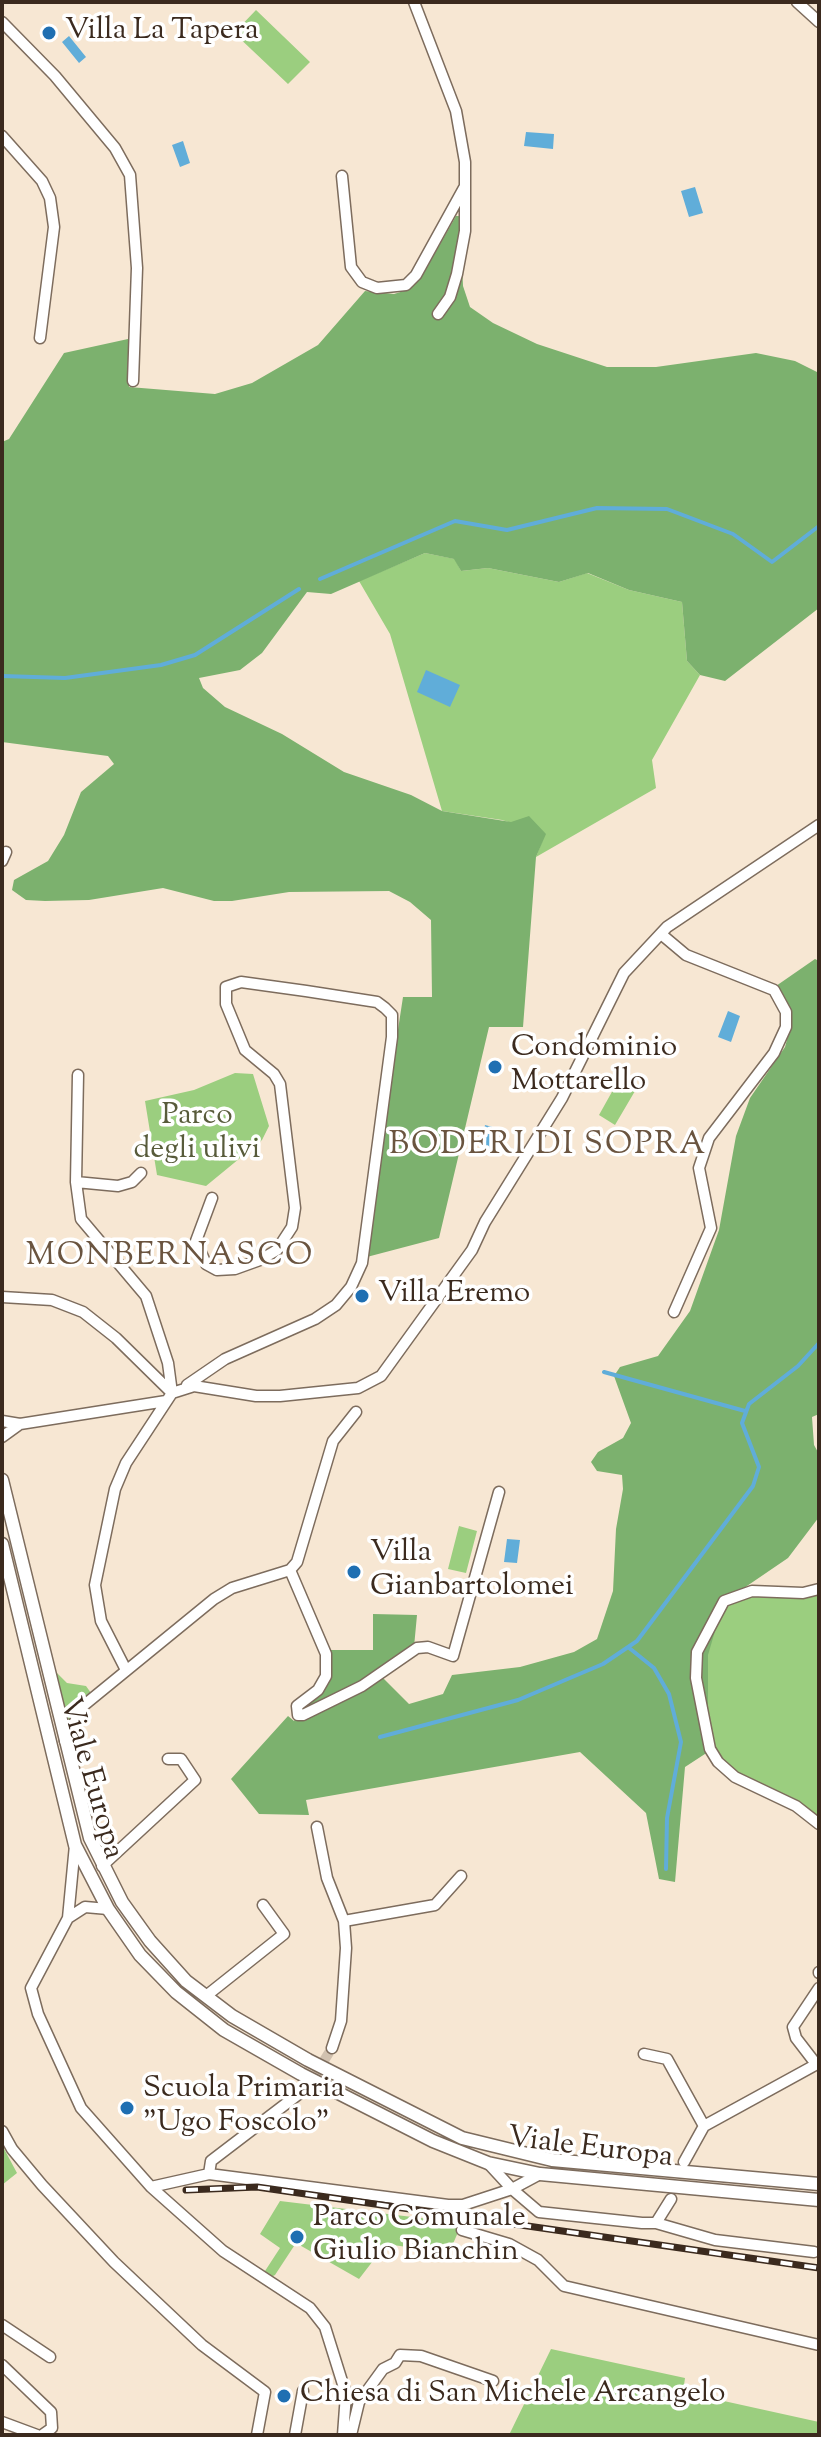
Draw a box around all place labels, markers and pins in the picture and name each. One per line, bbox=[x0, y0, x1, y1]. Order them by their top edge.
place label: Villa La Tapera bbox=[65, 15, 259, 51]
marker: Villa La Tapera bbox=[40, 24, 58, 42]
place label: Condominio Mottarello bbox=[511, 1032, 677, 1102]
marker: Condominio Mottarello bbox=[486, 1058, 504, 1076]
place label: Villa Eremo bbox=[378, 1278, 530, 1314]
marker: Villa Eremo bbox=[353, 1287, 371, 1305]
place label: Villa Gianbartolomei bbox=[370, 1537, 573, 1608]
marker: Villa Gianbartolomei bbox=[345, 1563, 363, 1581]
place label: Scuola Primaria "Ugo Foscolo" bbox=[143, 2073, 345, 2144]
marker: Scuola Primaria "Ugo Foscolo" bbox=[118, 2099, 136, 2117]
place label: Parco Comunale Giulio Bianchin bbox=[313, 2202, 526, 2272]
marker: Parco Comunale Giulio Bianchin bbox=[288, 2228, 306, 2246]
place label: Chiesa di San Michele Arcangelo bbox=[300, 2378, 725, 2414]
marker: Chiesa di San Michele Arcangelo bbox=[275, 2387, 293, 2405]

